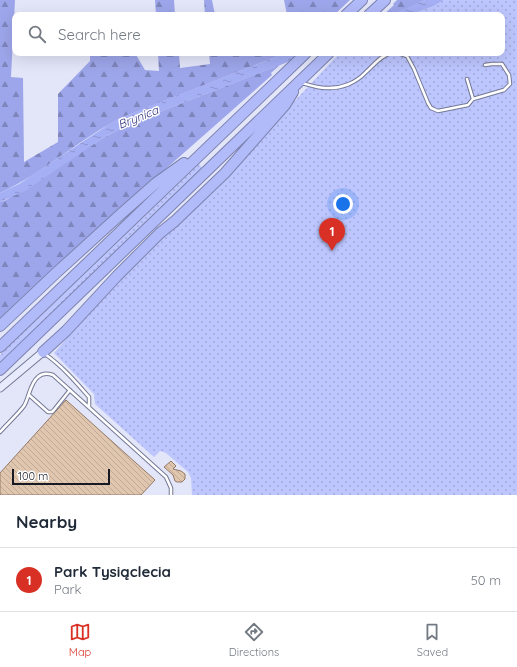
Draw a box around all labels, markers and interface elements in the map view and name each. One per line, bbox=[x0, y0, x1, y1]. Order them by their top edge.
search box bbox=[12, 12, 505, 56]
icon: search bbox=[26, 23, 48, 45]
text: Search here bbox=[58, 25, 141, 44]
water label: Brynica bbox=[116, 102, 161, 132]
your location bbox=[333, 194, 353, 214]
pin: 1 bbox=[319, 218, 345, 251]
scale bar bbox=[12, 467, 110, 486]
text: 100 m bbox=[18, 469, 48, 483]
text: Nearby bbox=[16, 511, 77, 532]
text: Park Tysiąclecia bbox=[54, 562, 171, 581]
text: 1 bbox=[26, 572, 32, 588]
text: 50 m bbox=[471, 572, 501, 588]
text: Park bbox=[54, 581, 82, 597]
tab: Map bbox=[69, 621, 91, 659]
tab: Directions bbox=[229, 621, 279, 659]
tab: Saved bbox=[417, 621, 448, 659]

